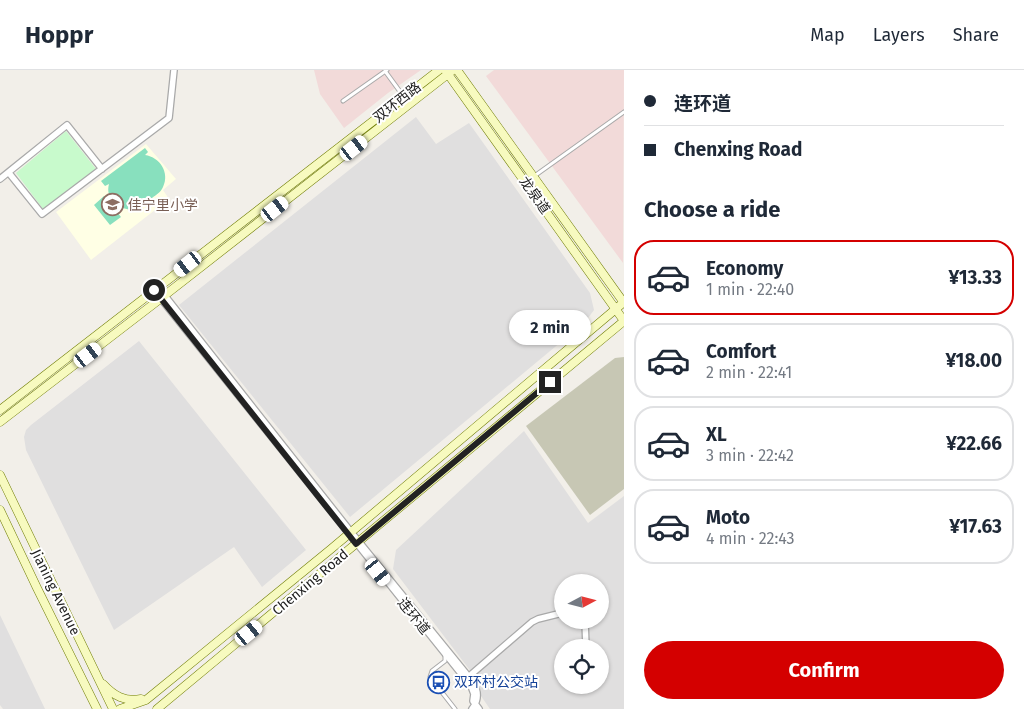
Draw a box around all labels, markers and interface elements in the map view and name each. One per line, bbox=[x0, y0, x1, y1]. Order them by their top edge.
text: Hoppr bbox=[25, 21, 93, 49]
text: Map bbox=[810, 24, 845, 46]
text: Layers bbox=[873, 24, 925, 46]
text: Share bbox=[953, 24, 999, 46]
street label: 双环西路 bbox=[370, 78, 425, 126]
text: 连环道 bbox=[674, 92, 731, 115]
car bbox=[337, 133, 370, 163]
text: Chenxing Road bbox=[674, 138, 802, 161]
street label: 龙泉道 bbox=[516, 173, 554, 217]
school or university icon: 佳宁里小学 bbox=[100, 193, 124, 217]
car bbox=[258, 194, 291, 224]
text: Choose a ride bbox=[644, 196, 780, 223]
place label: 佳宁里小学 bbox=[128, 197, 198, 214]
car bbox=[171, 249, 204, 279]
icon: car bbox=[646, 255, 691, 300]
text: Economy bbox=[706, 257, 783, 280]
text: ¥13.33 bbox=[948, 266, 1002, 289]
route start bbox=[143, 279, 165, 301]
text: 1 min · 22:40 bbox=[706, 280, 794, 299]
callout: 2 min bbox=[509, 310, 591, 344]
text: 2 min bbox=[530, 318, 570, 337]
icon: car bbox=[646, 338, 691, 383]
car bbox=[71, 340, 104, 370]
text: Comfort bbox=[706, 340, 776, 363]
text: ¥18.00 bbox=[945, 349, 1002, 372]
text: 2 min · 22:41 bbox=[706, 363, 792, 382]
route end bbox=[539, 371, 561, 393]
icon: car bbox=[646, 421, 691, 466]
text: XL bbox=[706, 423, 727, 446]
text: ¥22.66 bbox=[946, 432, 1002, 455]
text: 3 min · 22:42 bbox=[706, 446, 794, 465]
icon: car bbox=[646, 504, 691, 549]
text: Moto bbox=[706, 506, 750, 529]
text: ¥17.63 bbox=[949, 515, 1002, 538]
text: 4 min · 22:43 bbox=[706, 529, 795, 548]
street label: Jianing Avenue bbox=[27, 546, 84, 638]
street label: Chenxing Road bbox=[269, 546, 352, 619]
car bbox=[362, 556, 393, 588]
north arrow bbox=[554, 574, 609, 629]
map controls bbox=[554, 574, 609, 694]
street label: 连环道 bbox=[394, 595, 433, 638]
car bbox=[232, 618, 265, 648]
button: locate bbox=[554, 639, 609, 694]
button: Confirm bbox=[644, 641, 1004, 699]
bus stop icon: 双环村公交站 bbox=[426, 670, 450, 694]
place label: 双环村公交站 bbox=[454, 674, 538, 691]

